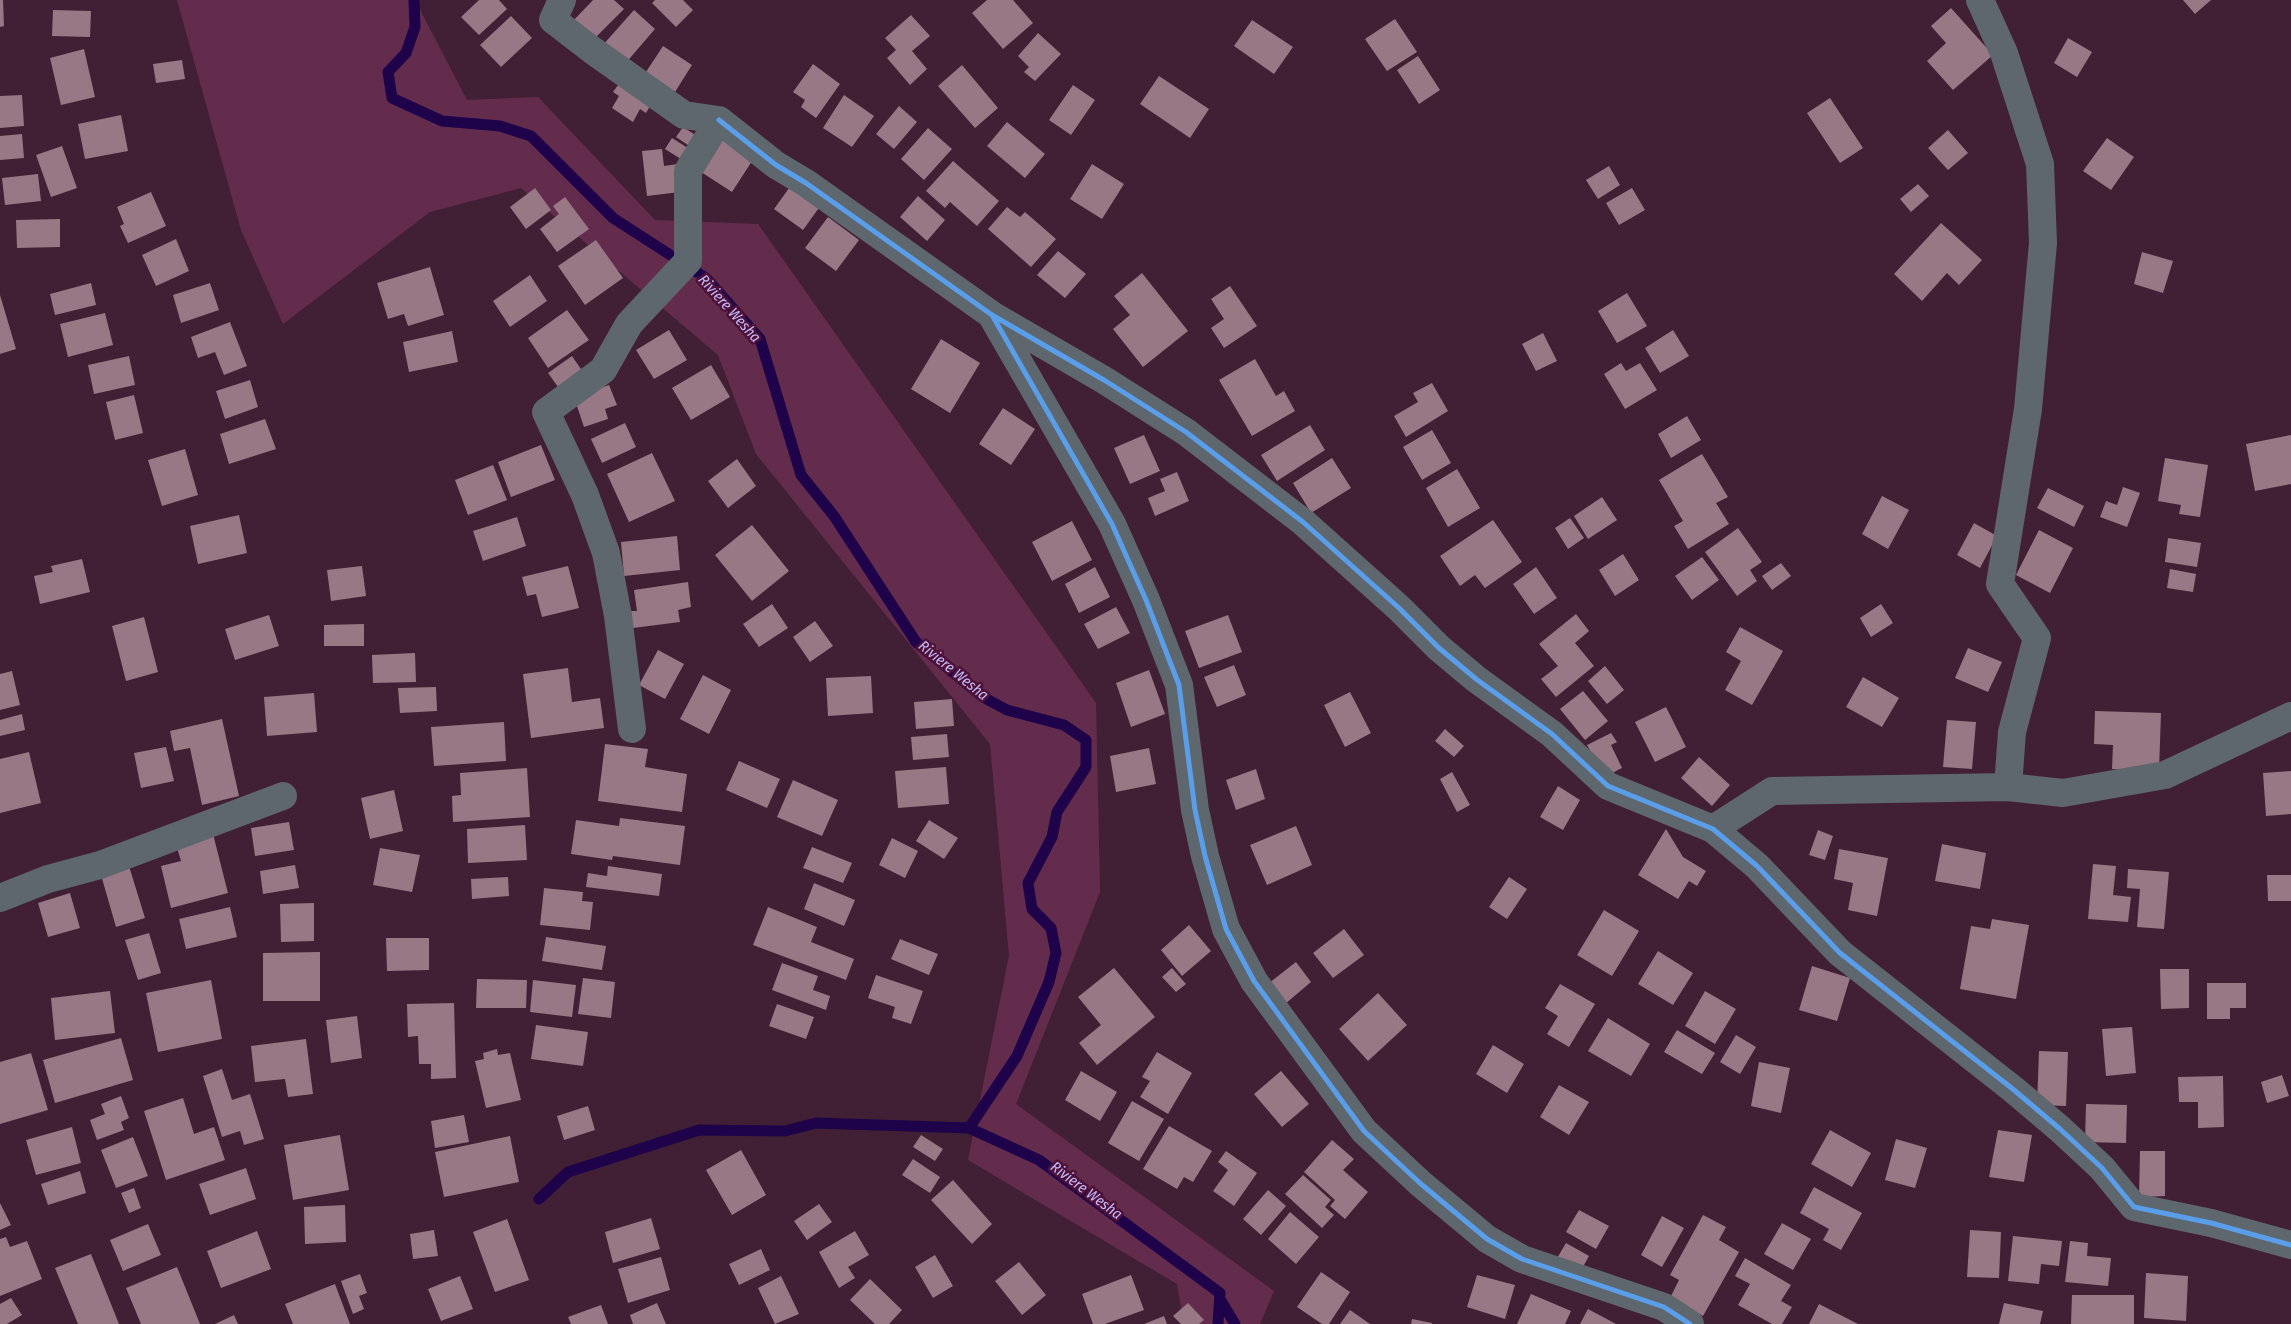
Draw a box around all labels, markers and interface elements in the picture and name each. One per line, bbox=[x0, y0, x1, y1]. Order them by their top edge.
water label: Riviere Wesha bbox=[694, 271, 764, 347]
water label: Riviere Wesha bbox=[914, 637, 992, 705]
water label: Riviere Wesha bbox=[1047, 1158, 1125, 1224]

